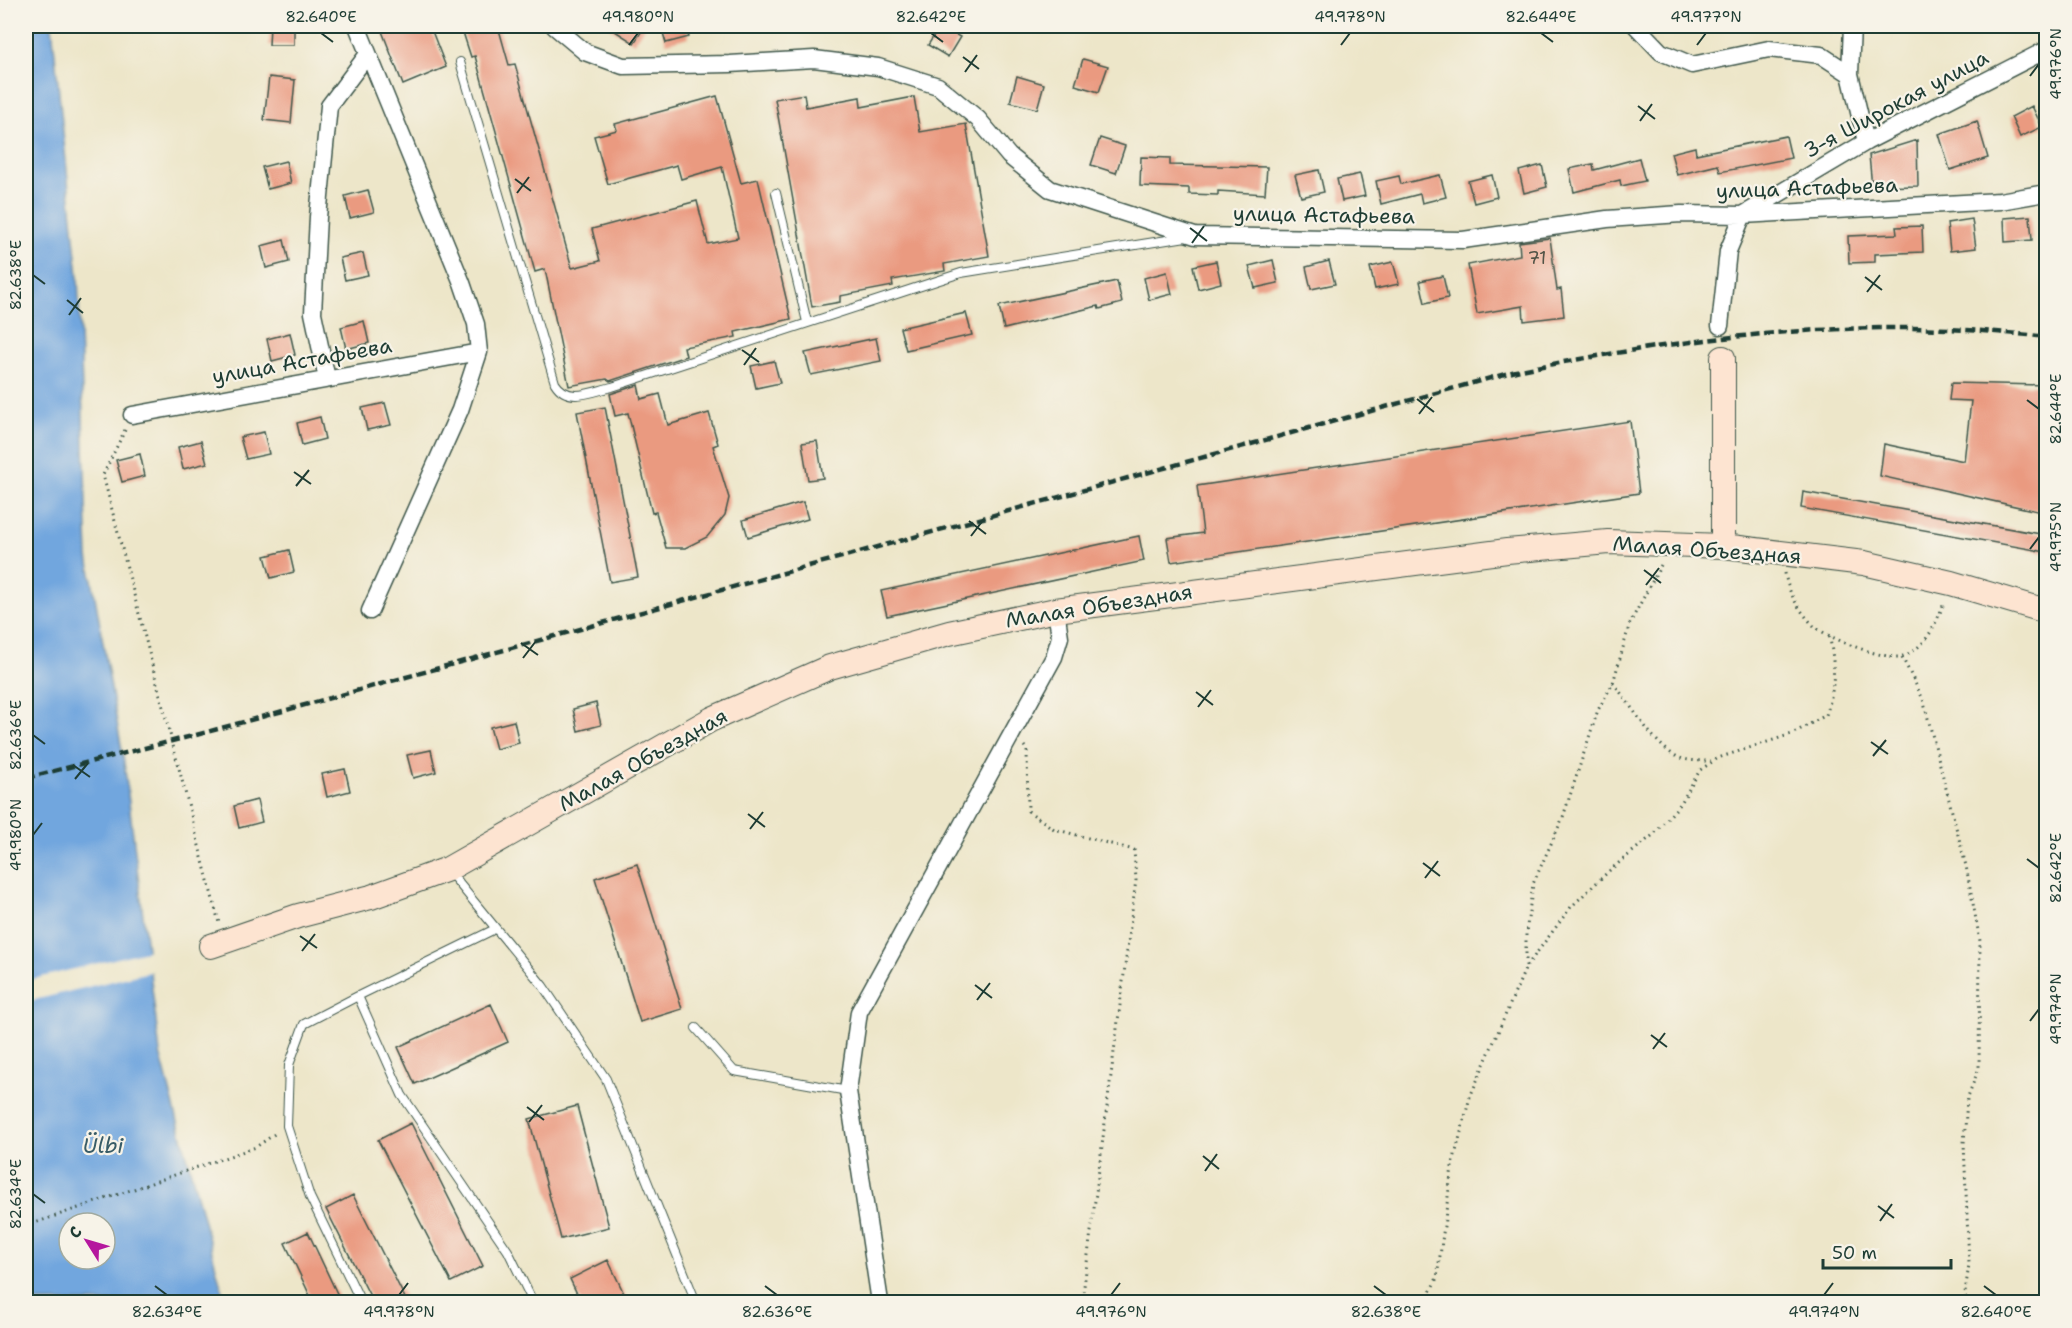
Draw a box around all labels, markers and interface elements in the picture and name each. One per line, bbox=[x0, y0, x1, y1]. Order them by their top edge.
text: 82.640°E bbox=[285, 7, 357, 27]
text: 49.980°N bbox=[602, 7, 674, 27]
text: 82.642°E bbox=[896, 7, 966, 27]
text: 49.978°N bbox=[1314, 7, 1386, 27]
text: 82.644°E bbox=[1506, 7, 1576, 27]
text: 49.977°N bbox=[1670, 7, 1742, 27]
text: 49.976°N bbox=[2046, 28, 2066, 100]
street label: 3-я Широкая улица bbox=[1799, 43, 1993, 165]
street label: улица Астафьева bbox=[1715, 171, 1899, 205]
street label: улица Астафьева bbox=[1233, 199, 1415, 231]
text: 82.638°E bbox=[6, 240, 26, 310]
house number: 71 bbox=[1527, 246, 1547, 270]
street label: улица Астафьева bbox=[210, 331, 394, 391]
text: 82.644°E bbox=[2046, 374, 2066, 444]
text: 49.975°N bbox=[2046, 502, 2066, 572]
street label: Малая Объездная bbox=[1612, 529, 1802, 571]
street label: Малая Объездная bbox=[1003, 577, 1195, 635]
text: 82.636°E bbox=[6, 700, 26, 770]
street label: Малая Объездная bbox=[554, 702, 732, 818]
text: 49.980°N bbox=[6, 799, 26, 871]
text: 82.642°E bbox=[2046, 833, 2066, 903]
text: 49.974°N bbox=[2046, 973, 2066, 1045]
water label: Ülbi bbox=[83, 1131, 124, 1160]
text: 82.634°E bbox=[6, 1159, 26, 1229]
north arrow bbox=[57, 1211, 117, 1271]
text: С bbox=[64, 1222, 87, 1243]
scale bar bbox=[1823, 1232, 1950, 1270]
text: 50 m bbox=[1832, 1241, 1877, 1265]
text: 82.634°E bbox=[132, 1302, 202, 1322]
text: 49.978°N bbox=[363, 1302, 435, 1322]
text: 82.636°E bbox=[742, 1302, 812, 1322]
text: 49.976°N bbox=[1075, 1302, 1147, 1322]
text: 82.638°E bbox=[1351, 1302, 1421, 1322]
text: 49.974°N bbox=[1788, 1302, 1860, 1322]
text: 82.640°E bbox=[1960, 1302, 2032, 1322]

